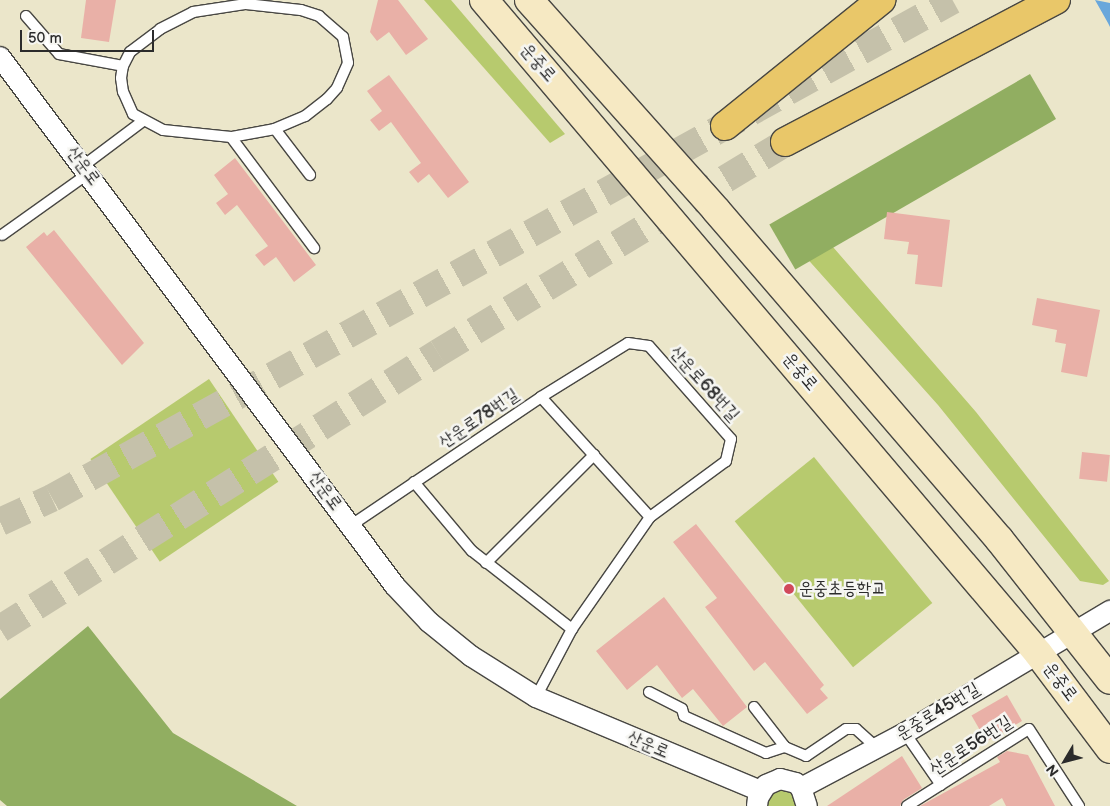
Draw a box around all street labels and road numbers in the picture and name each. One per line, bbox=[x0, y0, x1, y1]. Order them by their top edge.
street label: 운중로 bbox=[516, 40, 560, 86]
street label: 산운로 bbox=[61, 142, 105, 190]
street label: 산운로68번길 bbox=[665, 342, 743, 426]
street label: 운중로 bbox=[778, 348, 822, 396]
street label: 산운로78번길 bbox=[435, 384, 523, 454]
street label: 산운로 bbox=[303, 467, 347, 515]
street label: 운중로 bbox=[1038, 658, 1082, 706]
street label: 운중로45번길 bbox=[892, 679, 984, 745]
street label: 산운로56번길 bbox=[926, 711, 1016, 781]
street label: 산운로 bbox=[624, 727, 672, 763]

